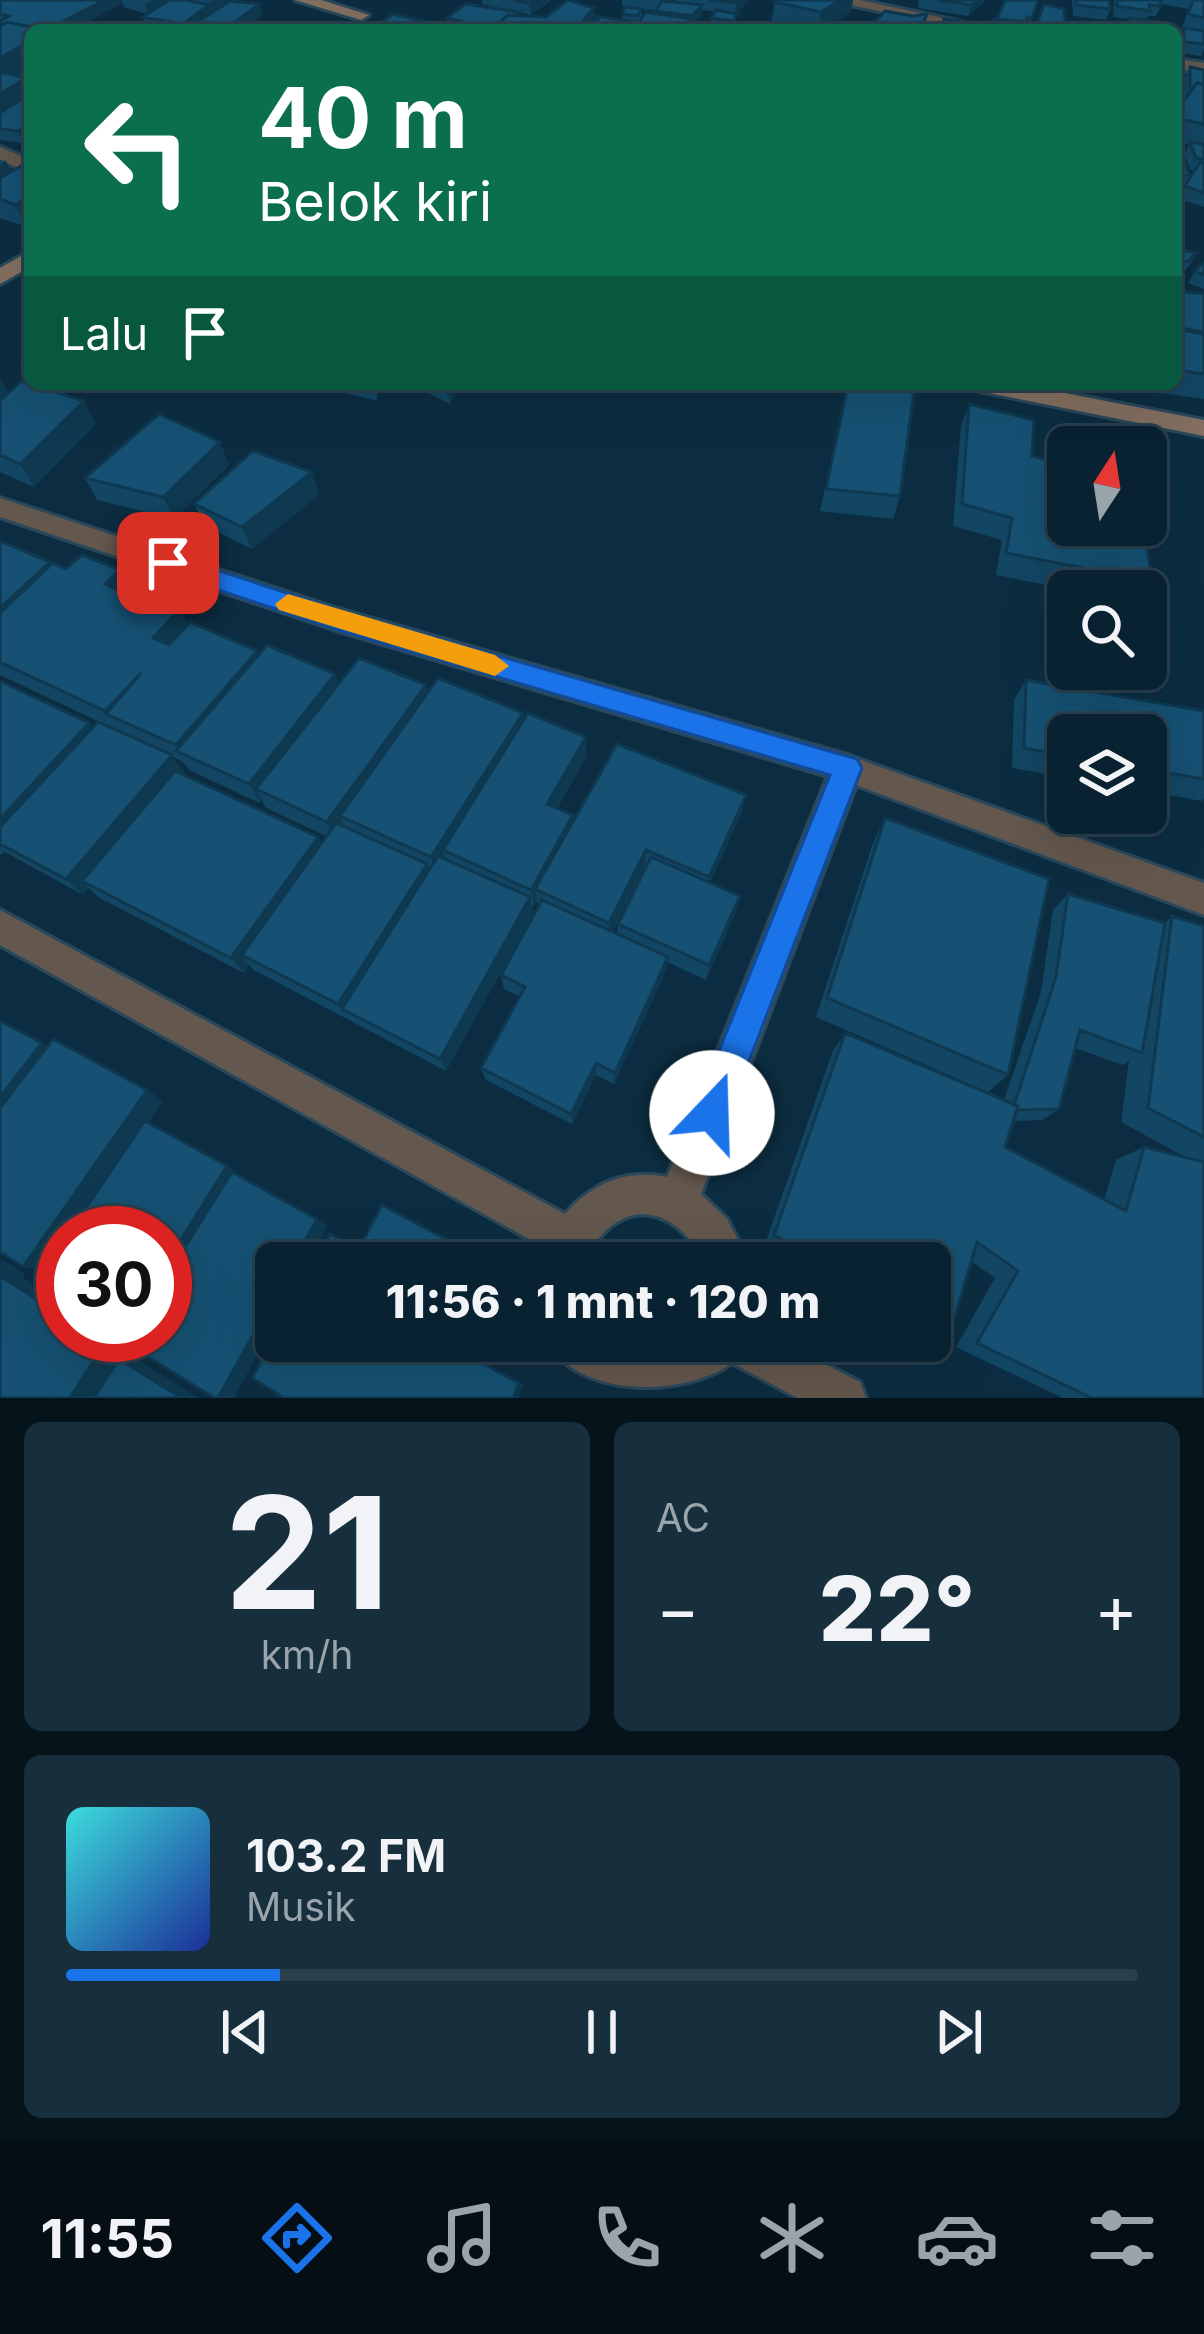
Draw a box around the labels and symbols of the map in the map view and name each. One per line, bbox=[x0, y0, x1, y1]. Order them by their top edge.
north arrow bbox=[1047, 426, 1167, 546]
pin bbox=[117, 512, 219, 614]
position arrow bbox=[649, 1050, 775, 1176]
speed limit sign: 30 bbox=[36, 1206, 192, 1362]

